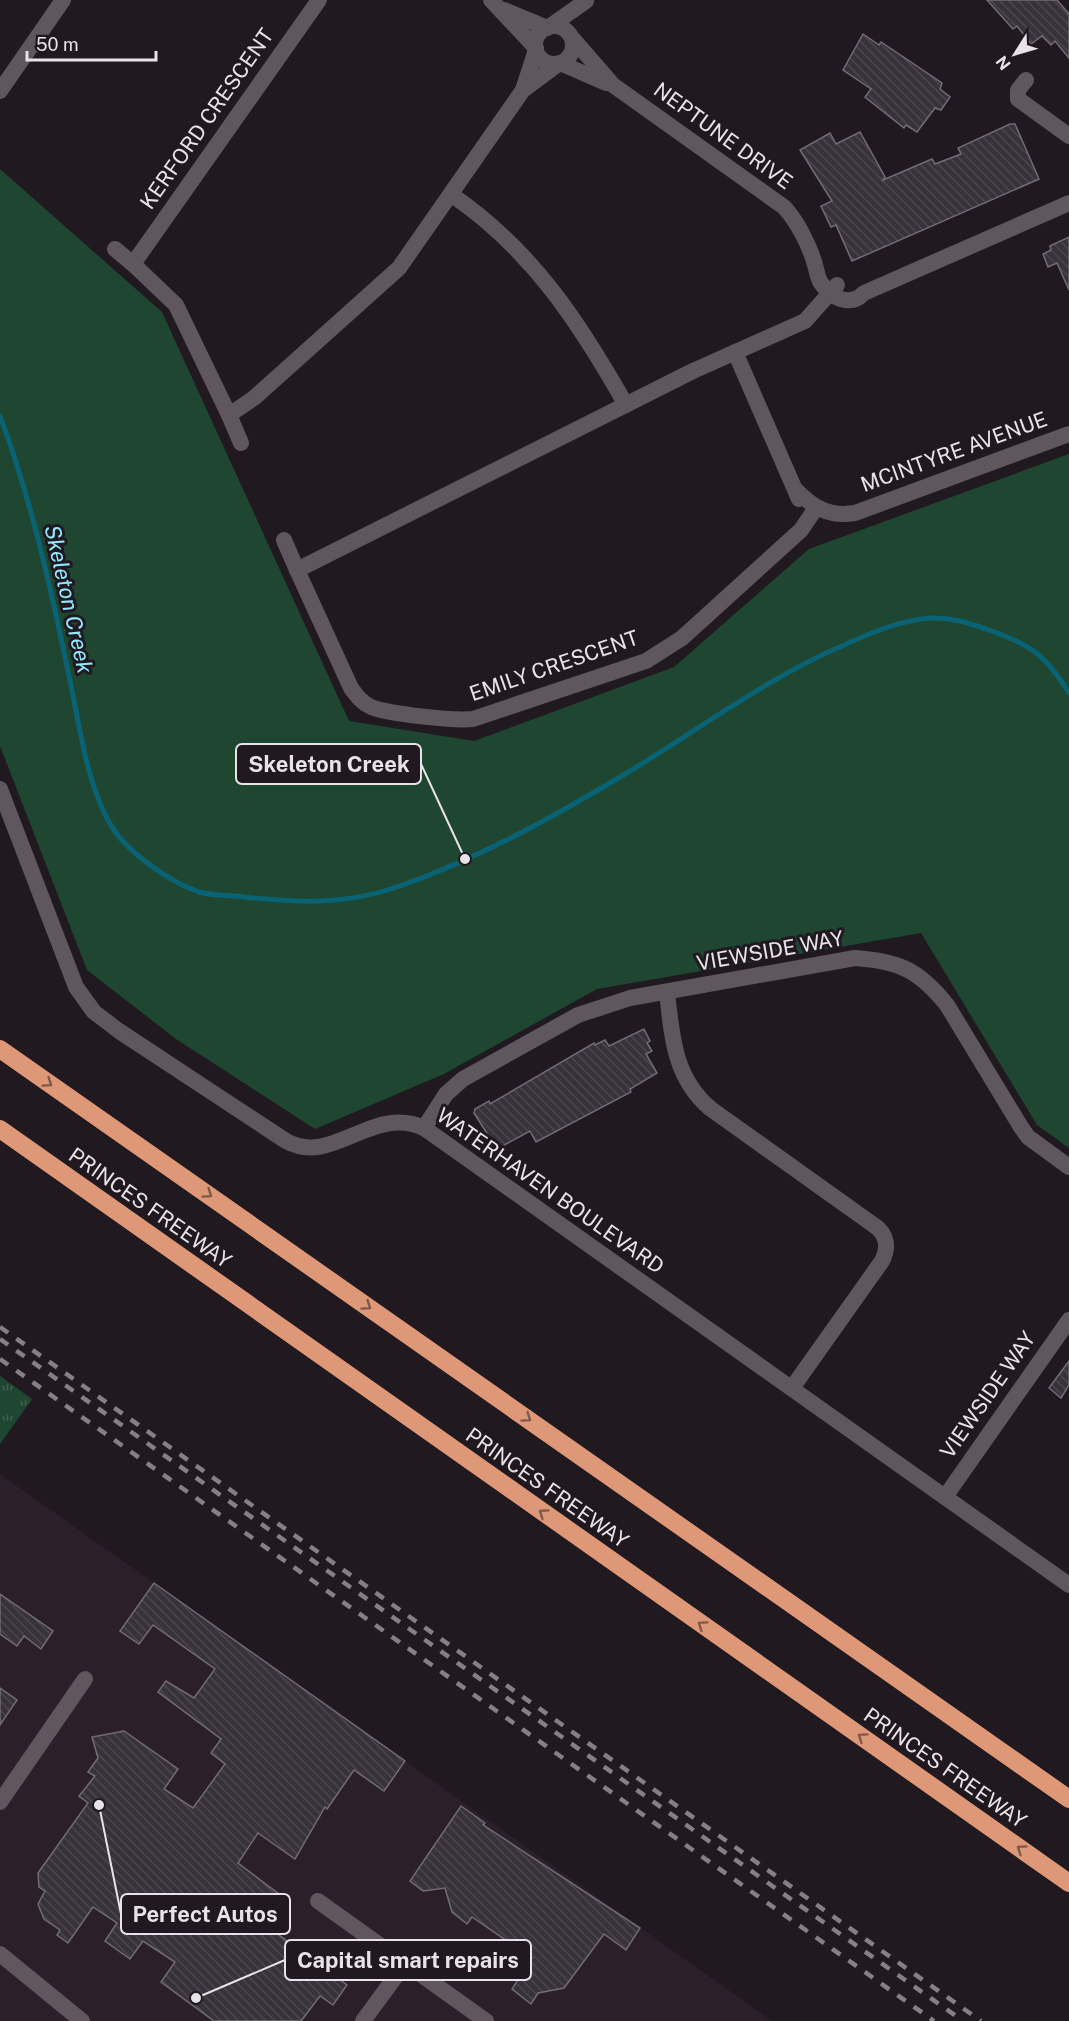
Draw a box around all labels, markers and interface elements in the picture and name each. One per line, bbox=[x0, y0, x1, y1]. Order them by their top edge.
scale bar bbox=[27, 24, 156, 62]
street label: KERFORD CRESCENT bbox=[135, 24, 278, 214]
north arrow bbox=[985, 24, 1045, 84]
text: 50 m bbox=[36, 34, 79, 55]
text: N bbox=[992, 52, 1015, 73]
street label: NEPTUNE DRIVE bbox=[649, 77, 798, 194]
street label: MCINTYRE AVENUE bbox=[857, 406, 1050, 497]
water label: Skeleton Creek bbox=[39, 522, 99, 676]
street label: EMILY CRESCENT bbox=[466, 625, 642, 706]
callout: Skeleton Creek bbox=[236, 744, 421, 784]
text: Skeleton Creek bbox=[248, 751, 410, 777]
street label: VIEWSIDE WAY bbox=[694, 925, 846, 976]
one-way arrow bbox=[41, 1075, 52, 1086]
street label: WATERHAVEN BOULEVARD bbox=[432, 1102, 669, 1279]
street label: PRINCES FREEWAY bbox=[64, 1142, 237, 1273]
one-way arrow bbox=[201, 1187, 212, 1198]
one-way arrow bbox=[361, 1299, 372, 1310]
street label: VIEWSIDE WAY bbox=[935, 1326, 1041, 1463]
one-way arrow bbox=[520, 1411, 531, 1422]
street label: PRINCES FREEWAY bbox=[461, 1422, 634, 1553]
one-way arrow bbox=[538, 1509, 549, 1520]
one-way arrow bbox=[698, 1621, 709, 1632]
street label: PRINCES FREEWAY bbox=[859, 1702, 1032, 1833]
one-way arrow bbox=[857, 1733, 868, 1744]
one-way arrow bbox=[1017, 1845, 1028, 1856]
callout: Perfect Autos bbox=[121, 1894, 290, 1934]
text: Perfect Autos bbox=[132, 1901, 278, 1927]
callout: Capital smart repairs bbox=[285, 1940, 531, 1980]
text: Capital smart repairs bbox=[297, 1947, 519, 1973]

